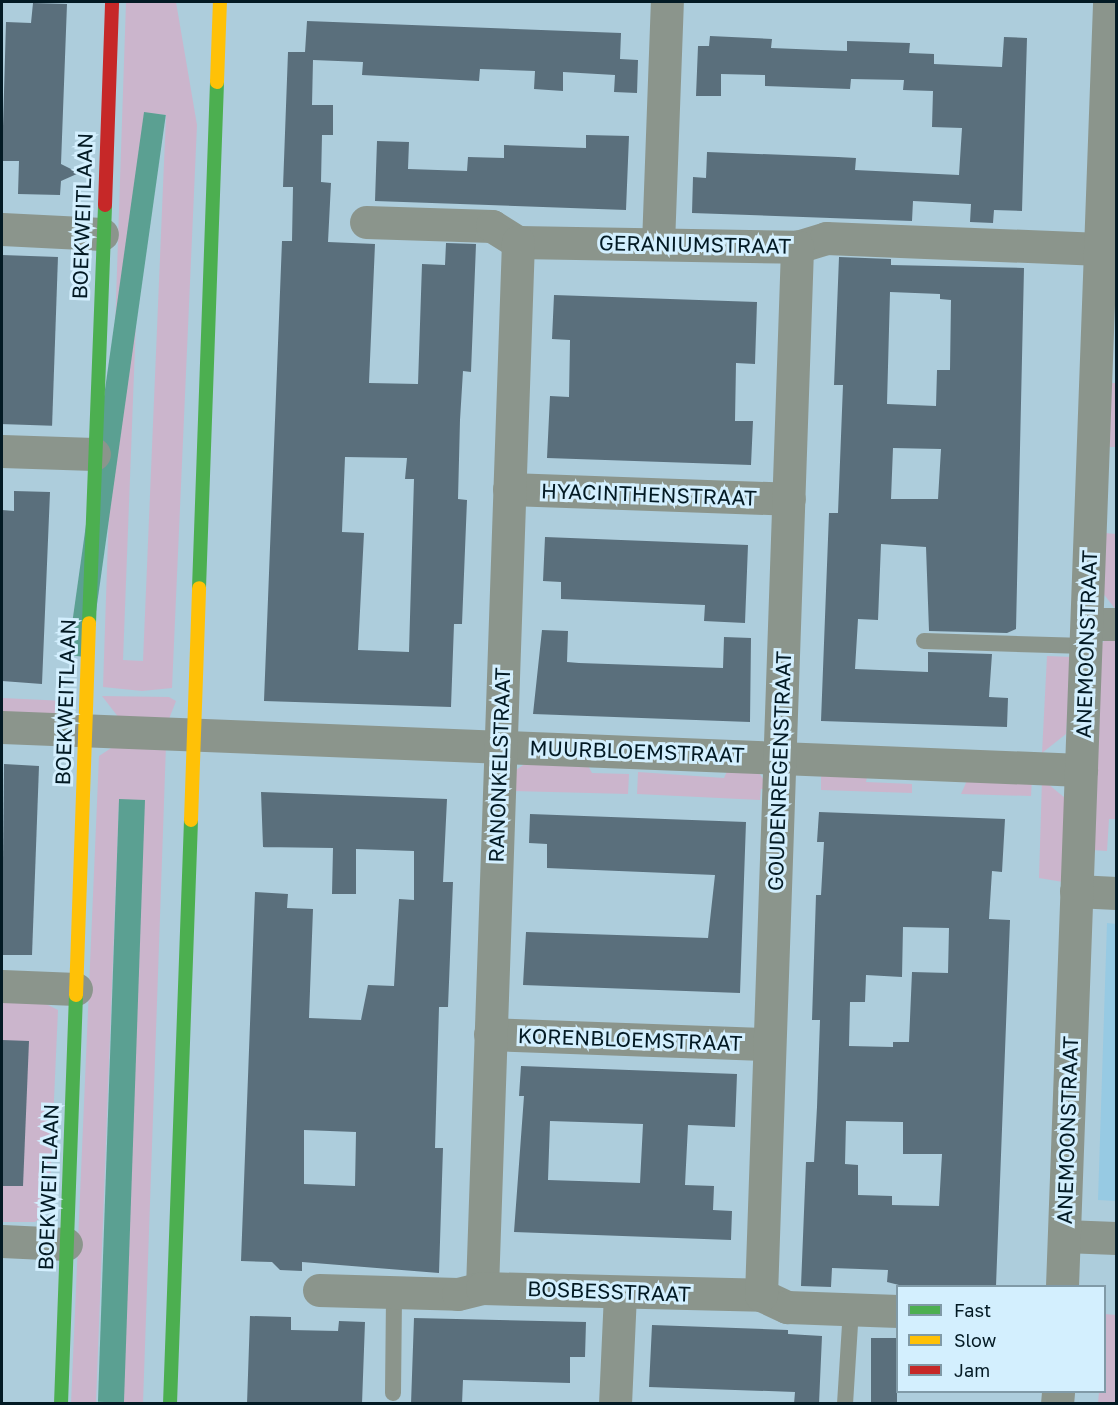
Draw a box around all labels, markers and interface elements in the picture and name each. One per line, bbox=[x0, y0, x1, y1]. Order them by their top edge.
street label: BOEKWEITLAAN bbox=[66, 132, 98, 300]
street label: GERANIUMSTRAAT bbox=[599, 230, 791, 258]
street label: HYACINTHENSTRAAT bbox=[541, 478, 757, 510]
street label: ANEMOONSTRAAT bbox=[1070, 549, 1102, 739]
street label: BOEKWEITLAAN bbox=[49, 618, 81, 786]
street label: GOUDENREGENSTRAAT bbox=[762, 651, 796, 891]
street label: RANONKELSTRAAT bbox=[483, 667, 515, 863]
street label: MUURBLOEMSTRAAT bbox=[529, 735, 745, 767]
street label: KORENBLOEMSTRAAT bbox=[517, 1022, 743, 1056]
street label: ANEMOONSTRAAT bbox=[1051, 1035, 1083, 1225]
street label: BOEKWEITLAAN bbox=[32, 1103, 64, 1271]
street label: BOSBESSTRAAT bbox=[527, 1276, 691, 1306]
legend bbox=[896, 1285, 1106, 1393]
text: Fast bbox=[954, 1299, 991, 1321]
text: Slow bbox=[954, 1329, 996, 1351]
text: Jam bbox=[954, 1359, 990, 1381]

